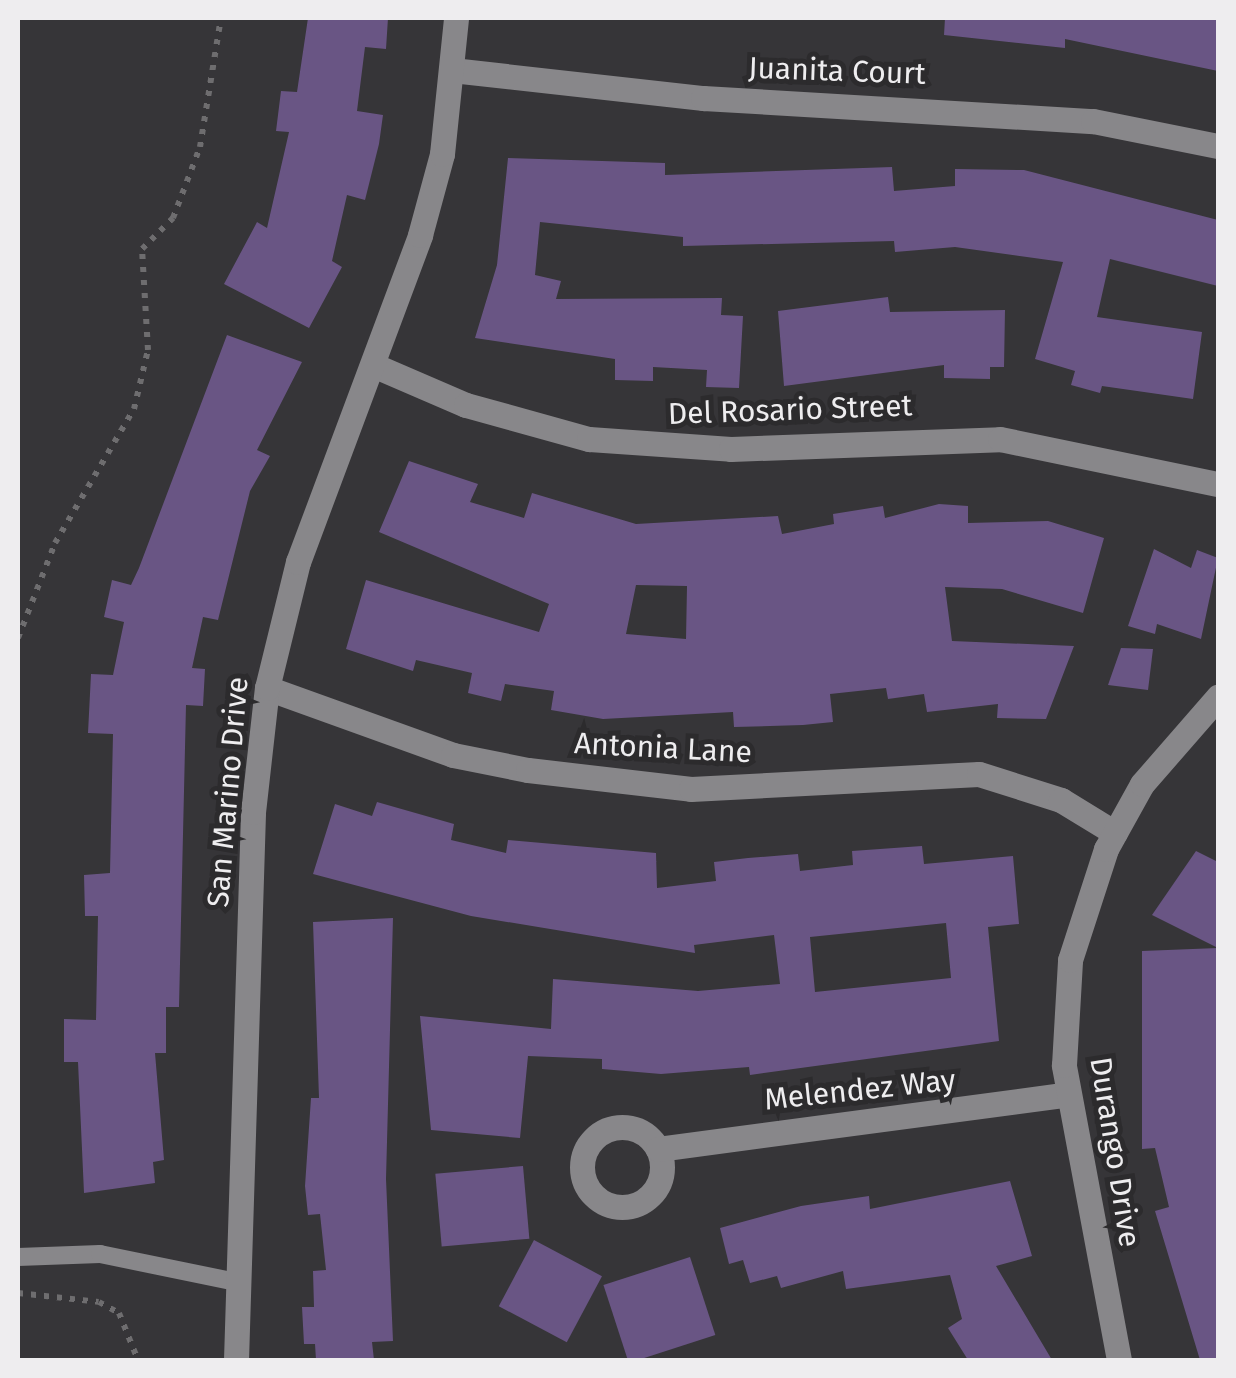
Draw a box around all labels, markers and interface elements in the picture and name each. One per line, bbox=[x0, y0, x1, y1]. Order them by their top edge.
street label: Juanita Court bbox=[748, 50, 926, 92]
street label: Del Rosario Street bbox=[667, 388, 913, 432]
street label: San Marino Drive bbox=[200, 675, 256, 909]
street label: Antonia Lane bbox=[573, 725, 753, 771]
street label: Durango Drive bbox=[1082, 1054, 1148, 1250]
street label: Melendez Way bbox=[763, 1062, 957, 1118]

